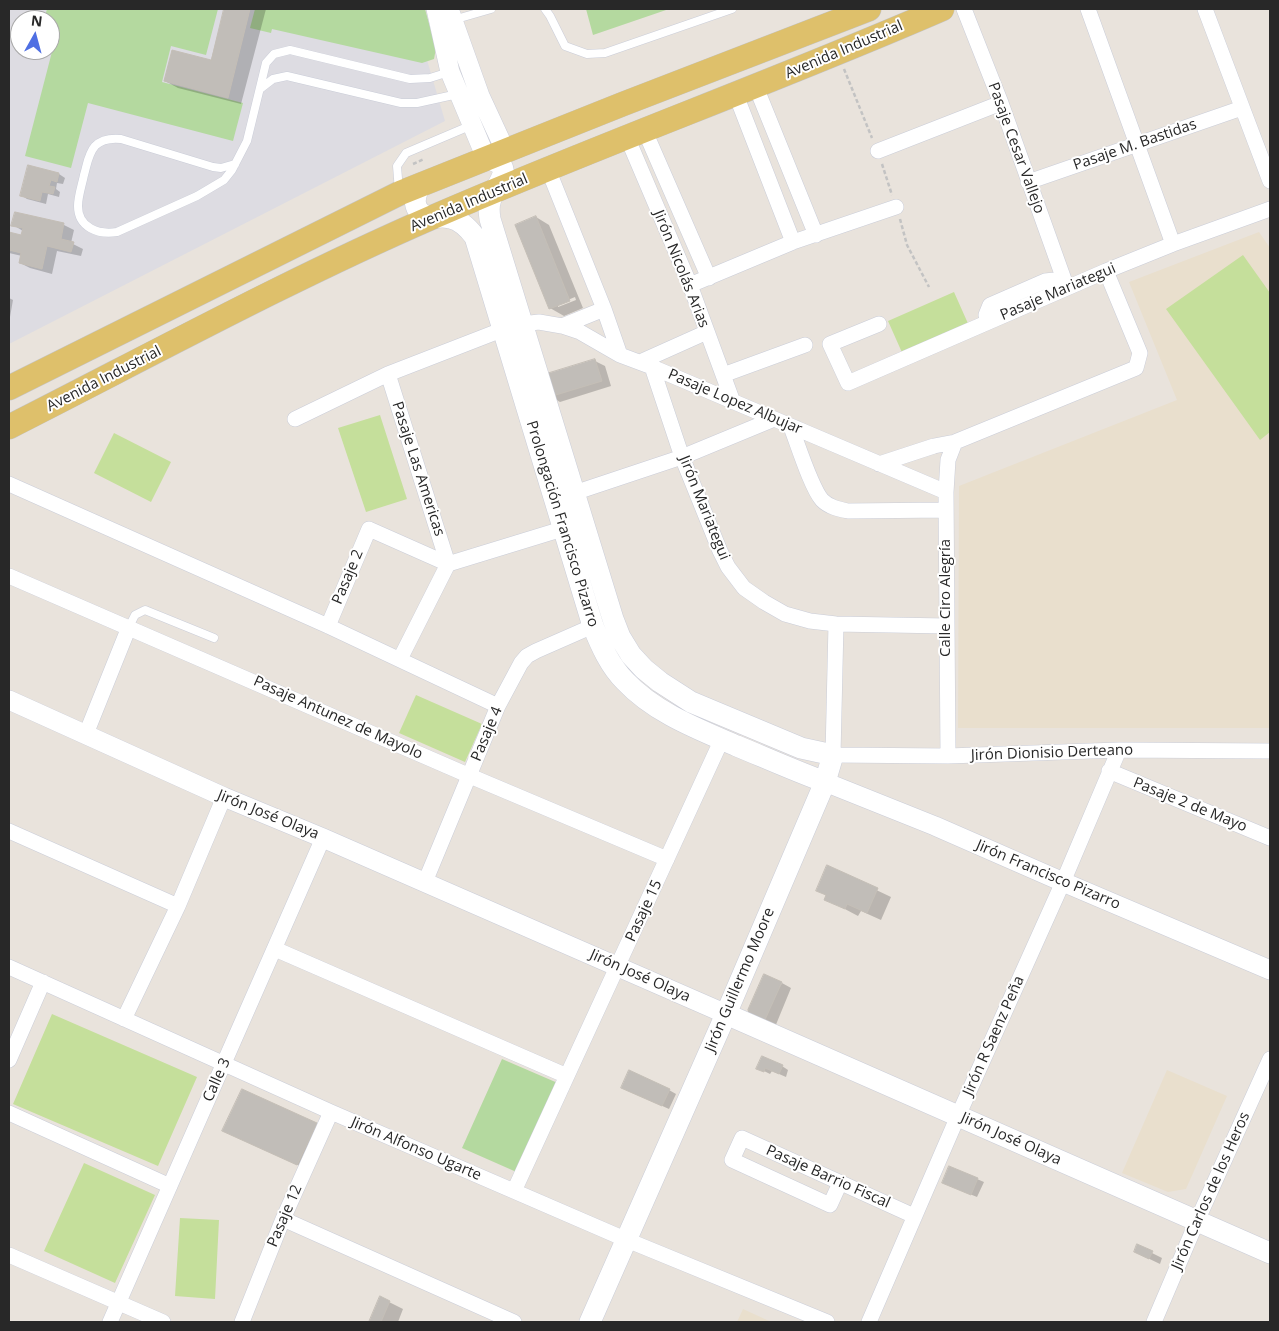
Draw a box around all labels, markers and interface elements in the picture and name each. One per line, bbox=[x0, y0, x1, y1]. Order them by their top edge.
north arrow bbox=[10, 10, 60, 60]
text: N bbox=[30, 10, 44, 31]
street label: Avenida Industrial bbox=[782, 17, 906, 83]
street label: Pasaje Cesar Vallejo bbox=[984, 80, 1048, 216]
street label: Pasaje M. Bastidas bbox=[1071, 115, 1199, 175]
street label: Avenida Industrial bbox=[407, 170, 531, 236]
street label: Jirón Nicolás Arias bbox=[649, 207, 713, 331]
street label: Pasaje Mariategui bbox=[997, 260, 1119, 324]
street label: Avenida Industrial bbox=[44, 342, 164, 416]
street label: Pasaje Lopez Albujar bbox=[665, 366, 805, 438]
street label: Pasaje Las Americas bbox=[388, 399, 448, 539]
street label: Prolongación Francisco Pizarro bbox=[522, 419, 602, 629]
street label: Jirón Mariategui bbox=[675, 453, 733, 563]
street label: Calle Ciro Alegría bbox=[937, 539, 955, 657]
street label: Pasaje 2 bbox=[328, 547, 368, 607]
street label: Pasaje Antunez de Mayolo bbox=[251, 672, 425, 764]
street label: Pasaje 4 bbox=[467, 704, 507, 764]
street label: Jirón Dionisio Derteano bbox=[971, 741, 1133, 765]
street label: Pasaje 2 de Mayo bbox=[1130, 774, 1250, 836]
street label: Jirón José Olaya bbox=[214, 786, 322, 844]
street label: Jirón Francisco Pizarro bbox=[973, 836, 1123, 914]
street label: Pasaje 15 bbox=[622, 877, 666, 945]
street label: Jirón Guillermo Moore bbox=[701, 905, 779, 1055]
street label: Jirón José Olaya bbox=[587, 946, 693, 1006]
street label: Jirón R Saenz Peña bbox=[959, 973, 1029, 1099]
street label: Calle 3 bbox=[199, 1055, 235, 1105]
street label: Jirón José Olaya bbox=[958, 1109, 1064, 1169]
street label: Jirón Carlos de los Heros bbox=[1168, 1109, 1254, 1273]
street label: Jirón Alfonso Ugarte bbox=[348, 1113, 484, 1185]
street label: Pasaje Barrio Fiscal bbox=[763, 1142, 893, 1212]
street label: Pasaje 12 bbox=[264, 1182, 306, 1250]

